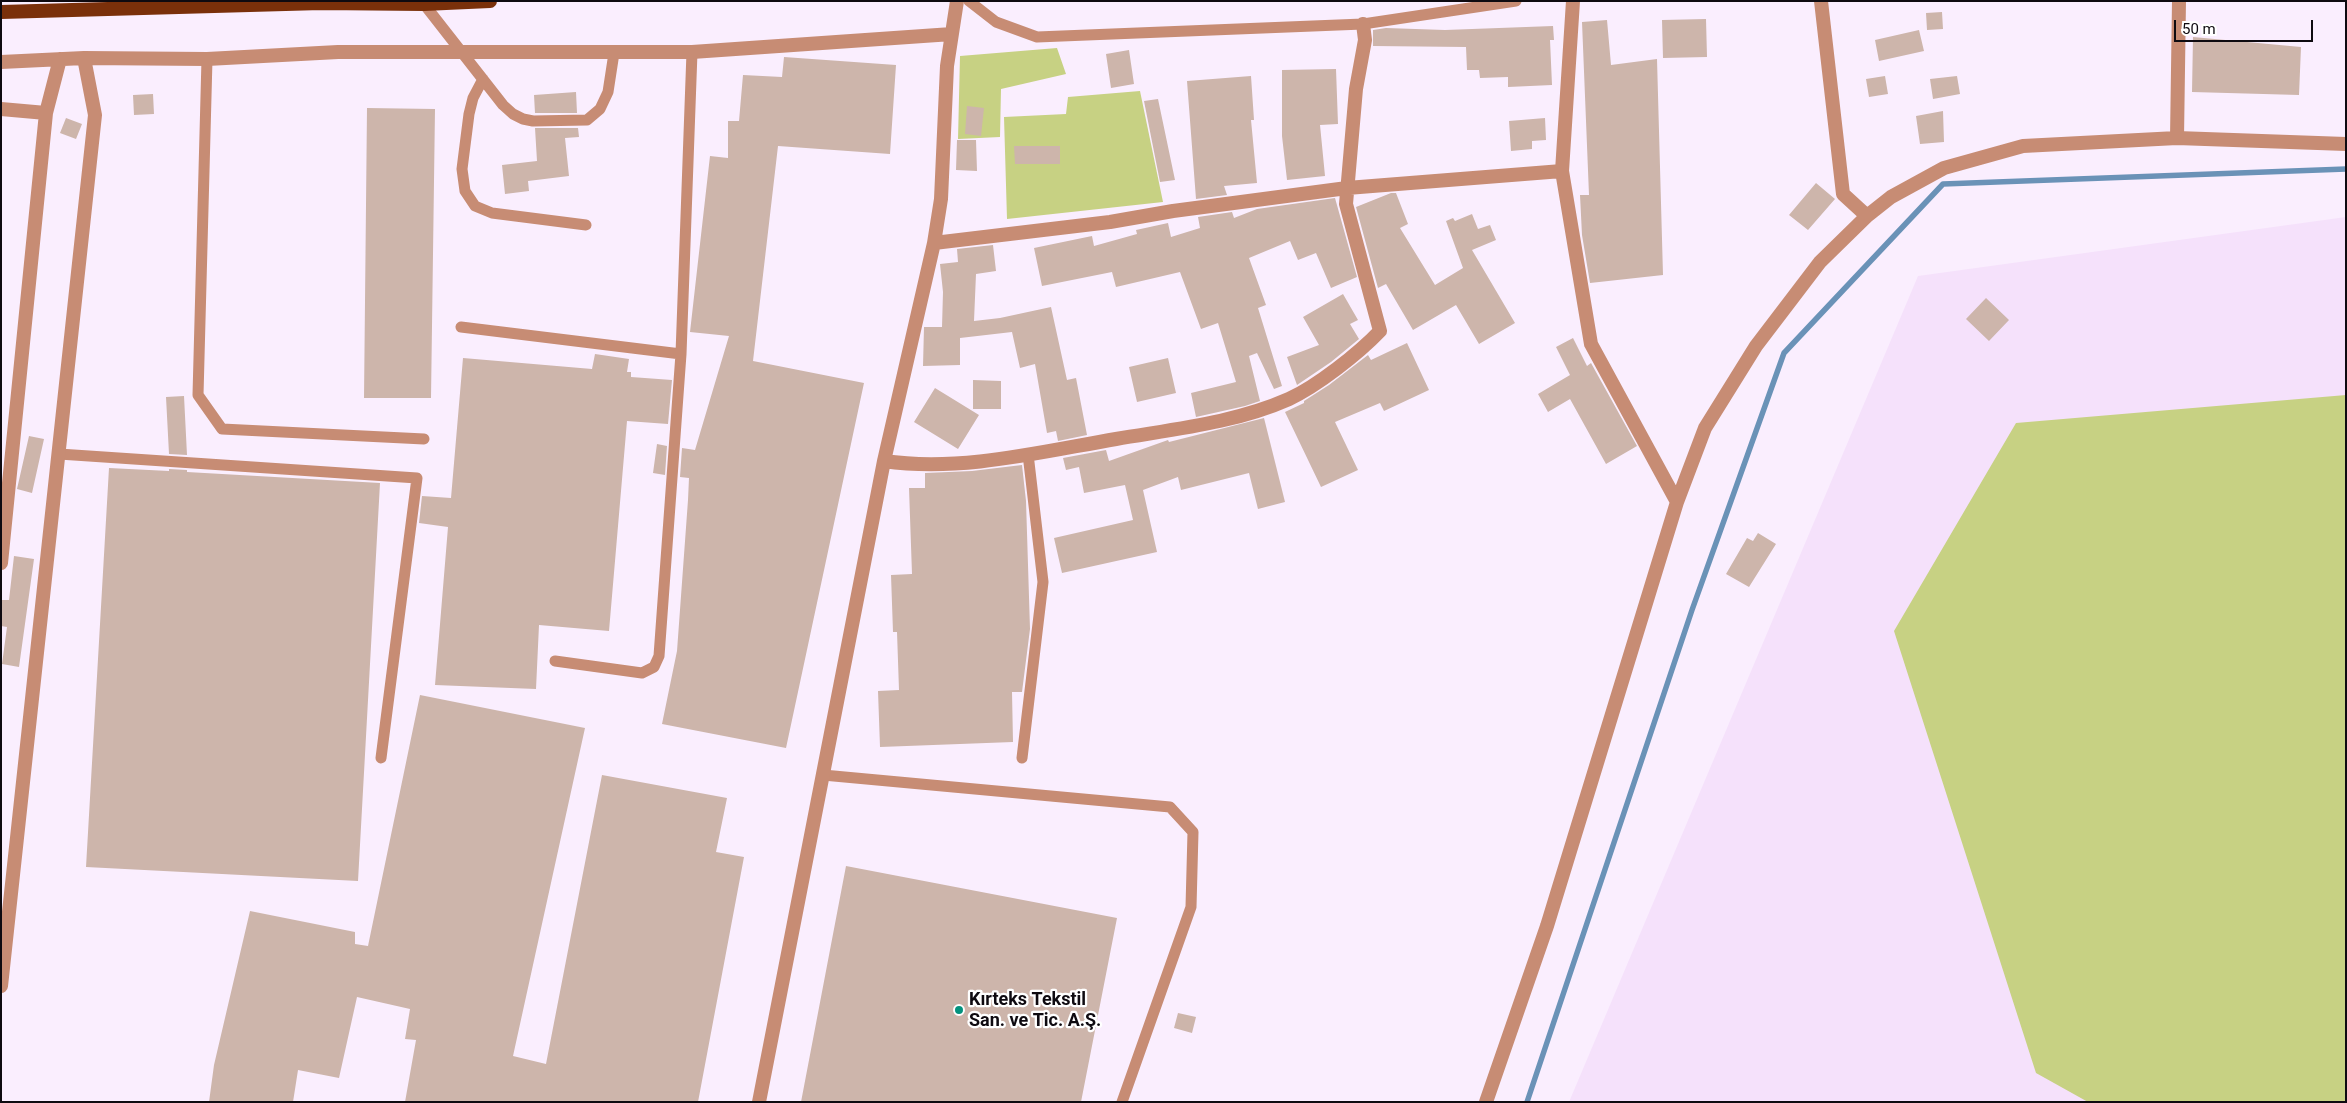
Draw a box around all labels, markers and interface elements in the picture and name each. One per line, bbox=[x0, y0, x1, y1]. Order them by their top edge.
scale bar bbox=[2177, 10, 2316, 42]
text: 50 m bbox=[2182, 20, 2216, 38]
place label: Kırteks Tekstil San. ve Tic. A.Ş. bbox=[969, 989, 1101, 1032]
marker: Kırteks Tekstil San. ve Tic. A.Ş. bbox=[953, 1004, 965, 1016]

